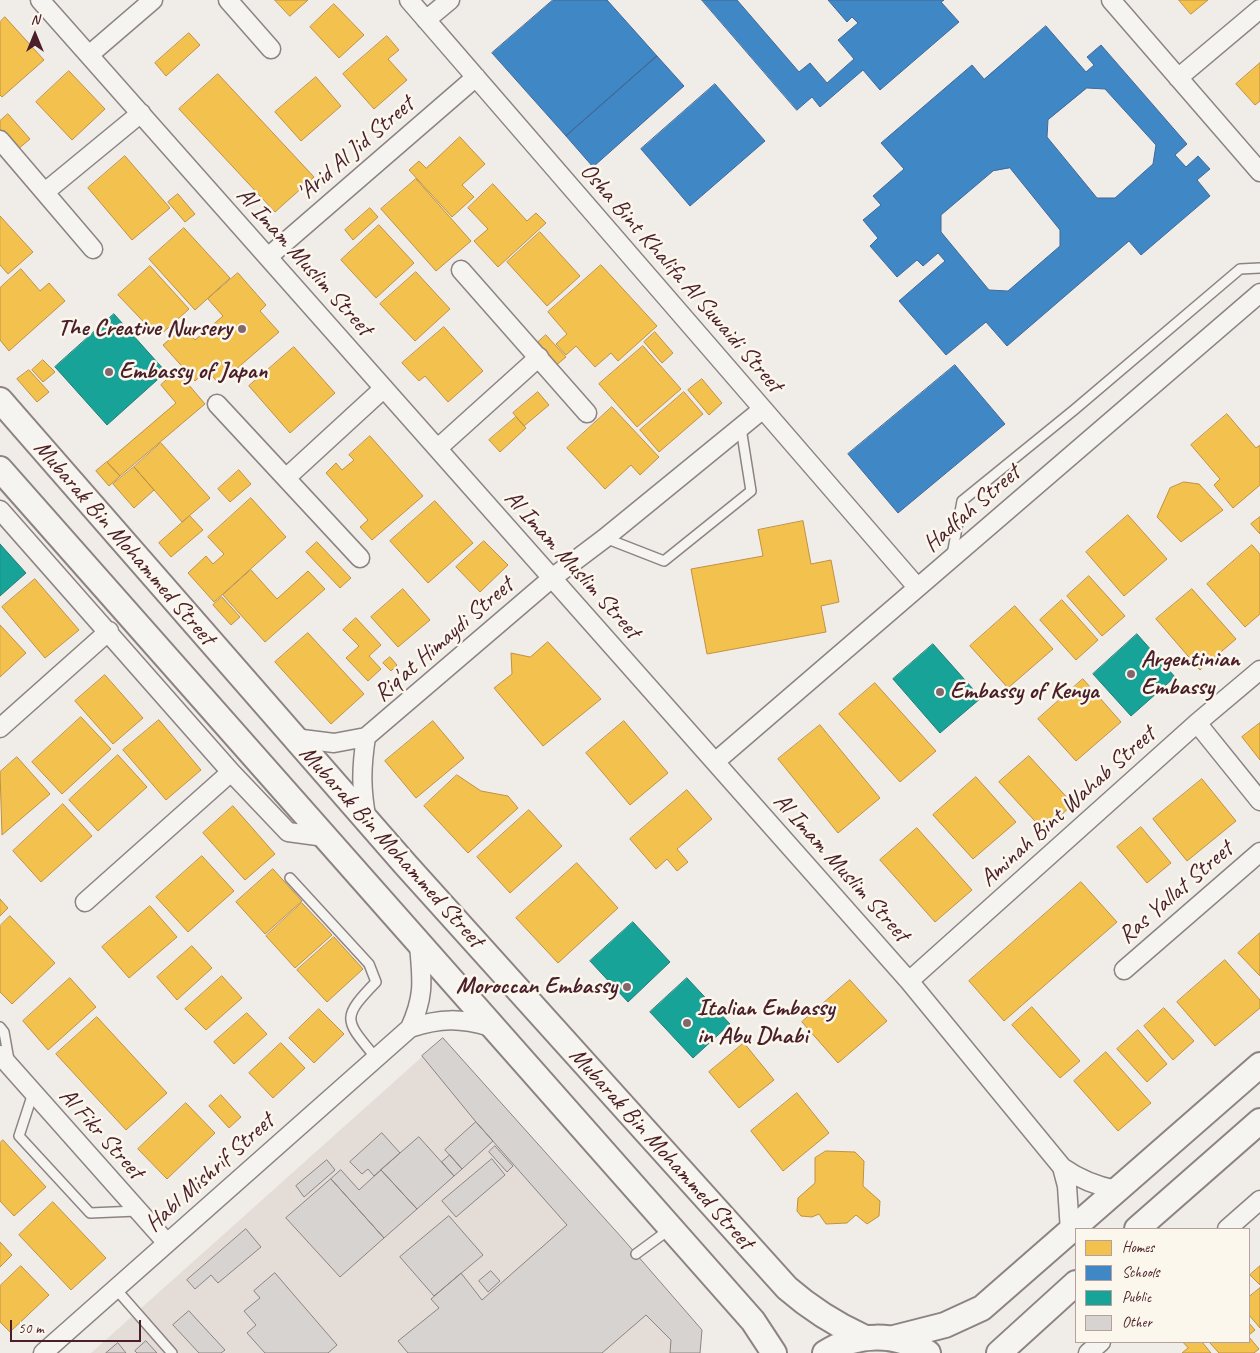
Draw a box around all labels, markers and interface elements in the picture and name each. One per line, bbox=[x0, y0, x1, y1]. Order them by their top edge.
north arrow bbox=[10, 10, 60, 60]
text: N bbox=[31, 11, 39, 28]
street label: 'Arid Al Jid Street bbox=[292, 91, 420, 207]
street label: Osha Bint Khalifa Al Suwaidi Street bbox=[573, 157, 789, 399]
street label: Al Imam Muslim Street bbox=[230, 182, 378, 342]
place label: The Creative Nursery bbox=[57, 315, 232, 343]
marker: The Creative Nursery bbox=[236, 323, 248, 335]
place label: Embassy of Japan bbox=[119, 358, 267, 386]
marker: Embassy of Japan bbox=[103, 366, 115, 378]
street label: Mubarak Bin Mohammed Street bbox=[27, 434, 221, 652]
street label: Hadfah Street bbox=[918, 459, 1026, 559]
street label: Al Imam Muslim Street bbox=[498, 485, 646, 645]
street label: Riq'at Himaydi Street bbox=[369, 572, 519, 708]
place label: Argentinian Embassy bbox=[1141, 646, 1240, 702]
marker: Argentinian Embassy bbox=[1125, 668, 1137, 680]
place label: Embassy of Kenya bbox=[950, 678, 1099, 706]
marker: Embassy of Kenya bbox=[934, 686, 946, 698]
street label: Aminah Bint Wahab Street bbox=[974, 721, 1162, 893]
street label: Mubarak Bin Mohammed Street bbox=[292, 740, 490, 954]
street label: Al Imam Muslim Street bbox=[767, 788, 915, 948]
street label: Ras Yallat Street bbox=[1113, 836, 1239, 950]
place label: Moroccan Embassy bbox=[456, 973, 617, 1001]
marker: Moroccan Embassy bbox=[621, 981, 633, 993]
place label: Italian Embassy in Abu Dhabi bbox=[697, 995, 834, 1051]
marker: Italian Embassy in Abu Dhabi bbox=[681, 1017, 693, 1029]
street label: Mubarak Bin Mohammed Street bbox=[562, 1042, 760, 1256]
street label: Al Fikr Street bbox=[52, 1082, 150, 1186]
street label: Habl Mishrif Street bbox=[140, 1108, 280, 1238]
legend bbox=[1075, 1228, 1250, 1343]
text: Homes bbox=[1122, 1238, 1154, 1257]
text: Schools bbox=[1122, 1263, 1159, 1282]
text: Public bbox=[1122, 1288, 1151, 1307]
scale bar bbox=[12, 1310, 144, 1342]
text: Other bbox=[1122, 1313, 1152, 1332]
text: 50 m bbox=[18, 1319, 44, 1338]

